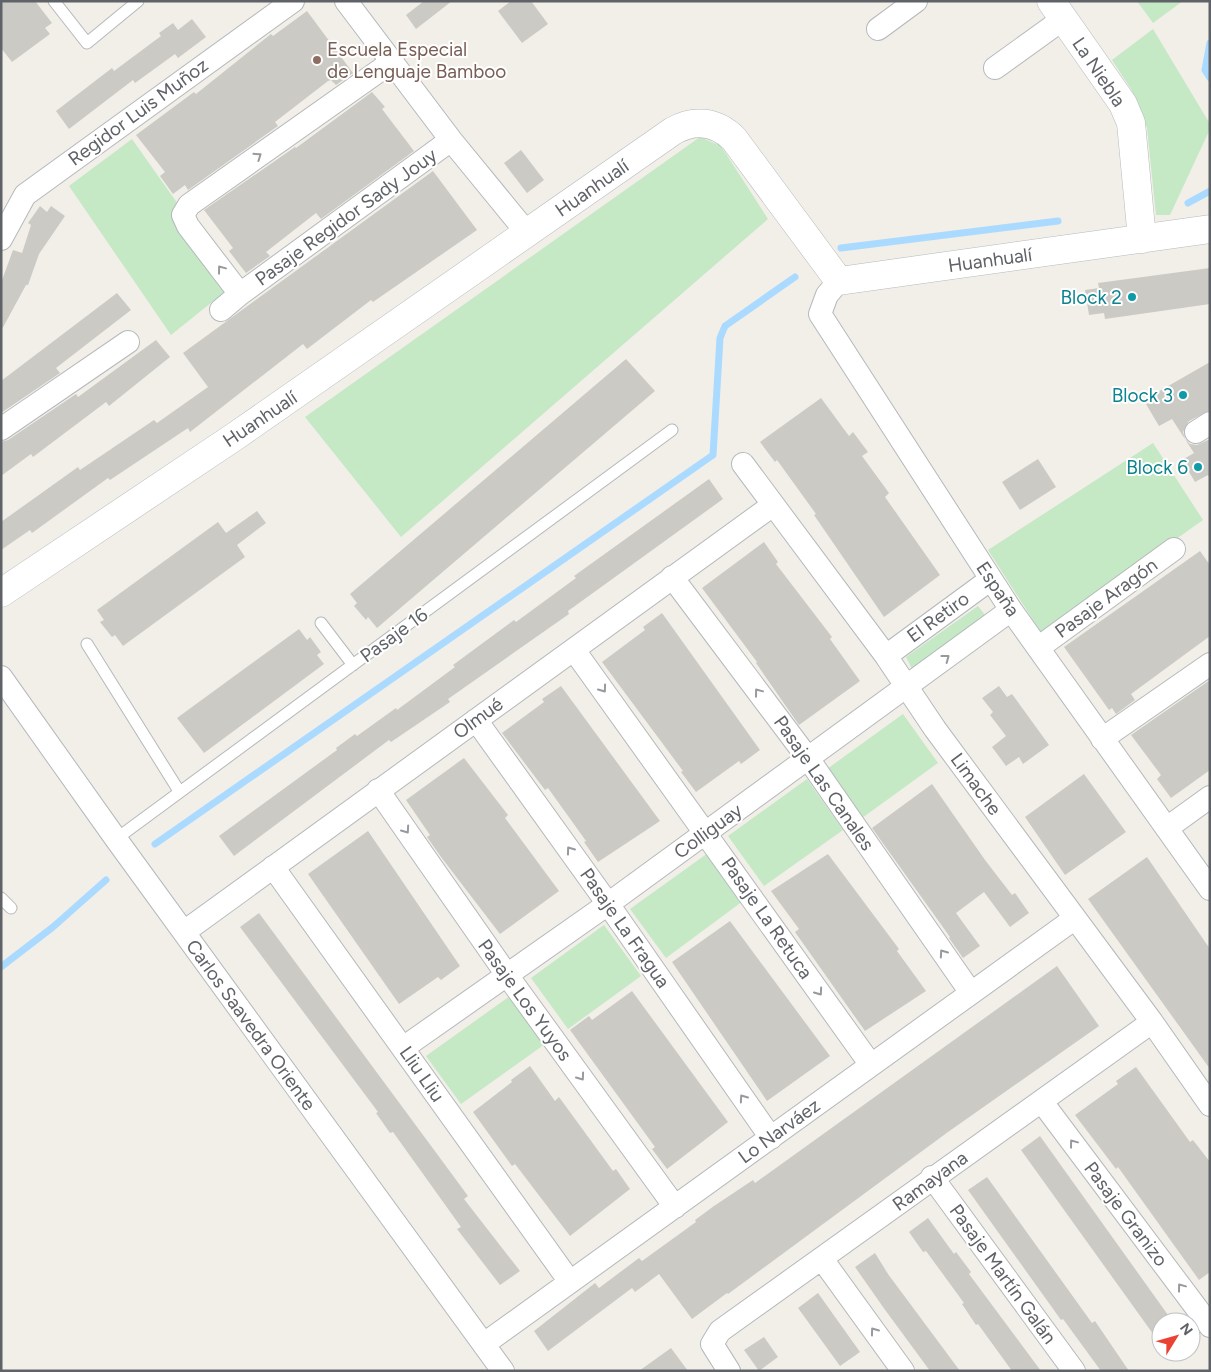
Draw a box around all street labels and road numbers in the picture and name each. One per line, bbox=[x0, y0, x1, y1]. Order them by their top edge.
street label: La Niebla bbox=[1067, 33, 1131, 111]
street label: Regidor Luis Muñoz bbox=[64, 54, 212, 170]
street label: Pasaje Regidor Sady Jouy bbox=[251, 143, 441, 291]
street label: Huanhualí bbox=[551, 153, 635, 222]
street label: Huanhualí bbox=[946, 243, 1035, 277]
street label: Huanhualí bbox=[218, 385, 303, 452]
street label: Pasaje Aragón bbox=[1050, 553, 1162, 643]
street label: España bbox=[971, 557, 1025, 621]
street label: El Retiro bbox=[902, 587, 974, 647]
street label: Pasaje 16 bbox=[356, 603, 432, 667]
street label: Olmué bbox=[449, 692, 507, 744]
street label: Pasaje Las Canales bbox=[769, 711, 879, 855]
street label: Limache bbox=[946, 748, 1006, 820]
street label: Colliguay bbox=[669, 799, 747, 863]
street label: Pasaje La Retuca bbox=[716, 853, 818, 983]
street label: Pasaje La Fragua bbox=[575, 864, 675, 992]
street label: Carlos Saavedra Oriente bbox=[181, 935, 321, 1115]
street label: Pasaje Los Yuyos bbox=[473, 935, 577, 1065]
street label: Lliu Lliu bbox=[395, 1042, 449, 1106]
street label: Lo Narváez bbox=[734, 1094, 824, 1168]
street label: Ramayana bbox=[888, 1146, 972, 1216]
street label: Pasaje Granizo bbox=[1079, 1157, 1173, 1271]
street label: Pasaje Martín Galán bbox=[945, 1200, 1061, 1348]

